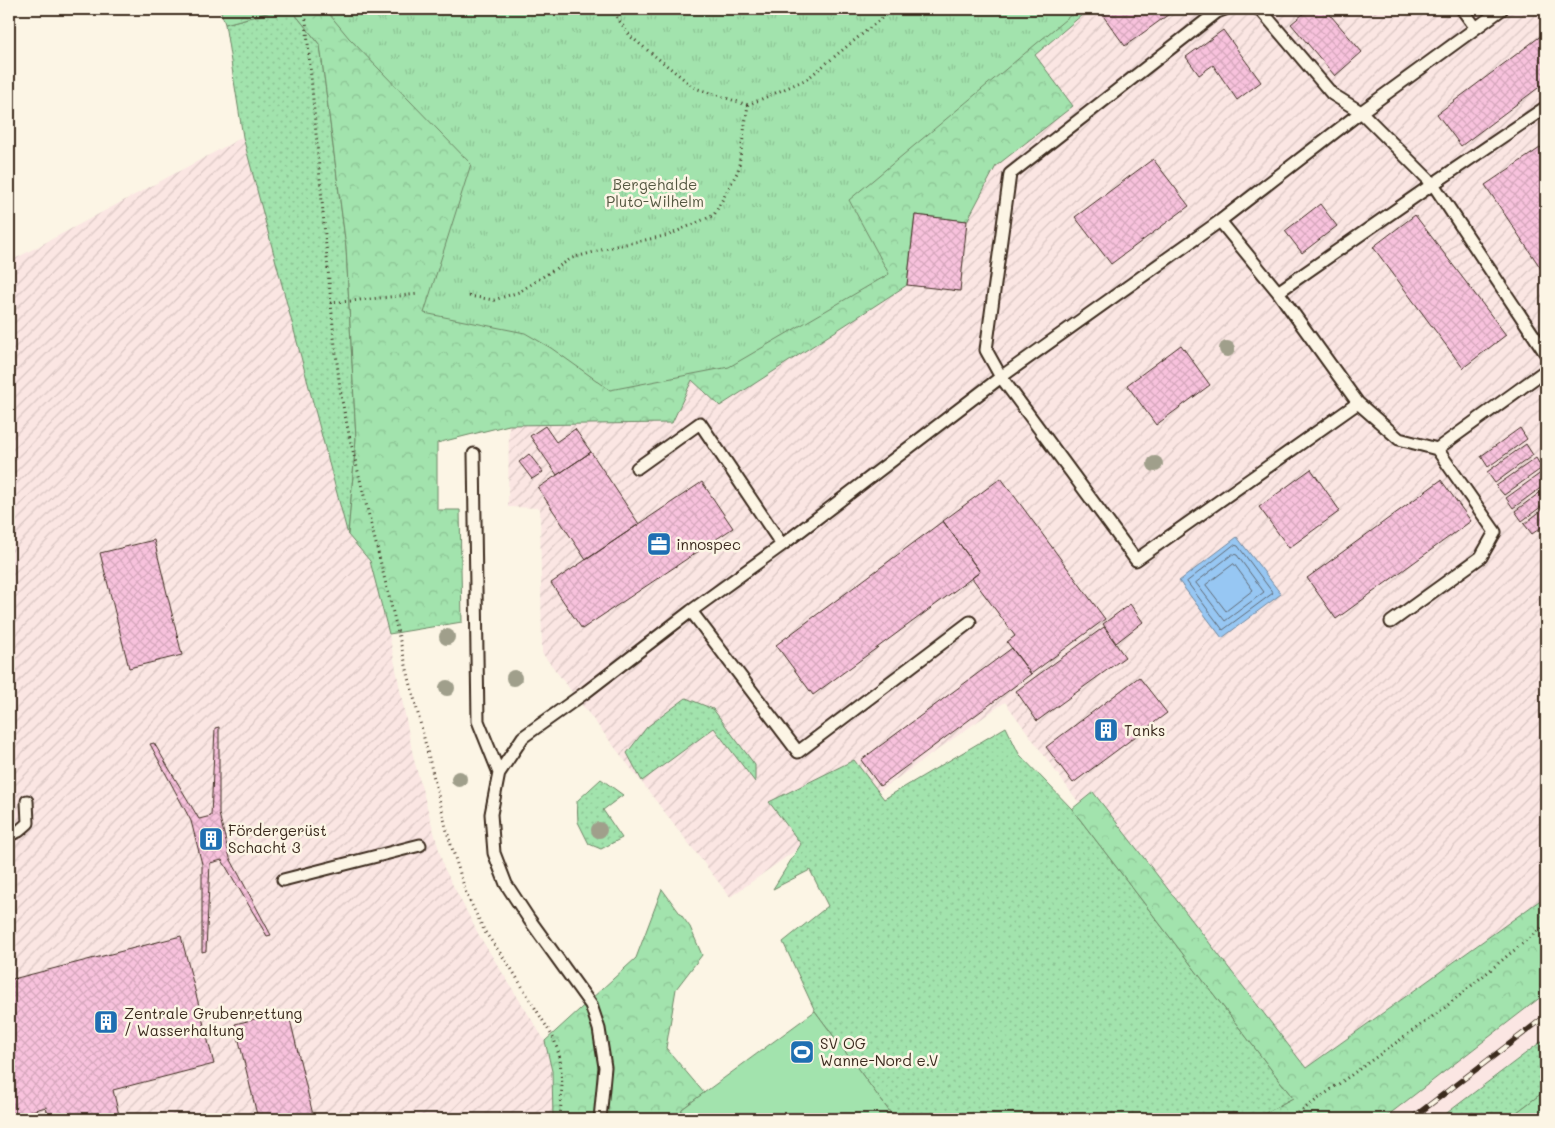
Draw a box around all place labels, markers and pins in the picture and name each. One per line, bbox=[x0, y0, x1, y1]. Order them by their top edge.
office icon: innospec bbox=[646, 531, 672, 557]
place label: innospec bbox=[676, 534, 741, 554]
building icon: Tanks bbox=[1093, 717, 1119, 743]
place label: Tanks bbox=[1124, 720, 1165, 740]
place label: Fördergerüst Schacht 3 bbox=[228, 820, 327, 857]
building icon: Fördergerüst Schacht 3 bbox=[198, 826, 224, 852]
place label: Zentrale Grubenrettung / Wasserhaltung bbox=[124, 1003, 303, 1040]
building icon: Zentrale Grubenrettung / Wasserhaltung bbox=[93, 1009, 119, 1035]
place label: SV OG Wanne-Nord e.V bbox=[820, 1033, 938, 1070]
sports icon: SV OG Wanne-Nord e.V bbox=[789, 1039, 815, 1065]

